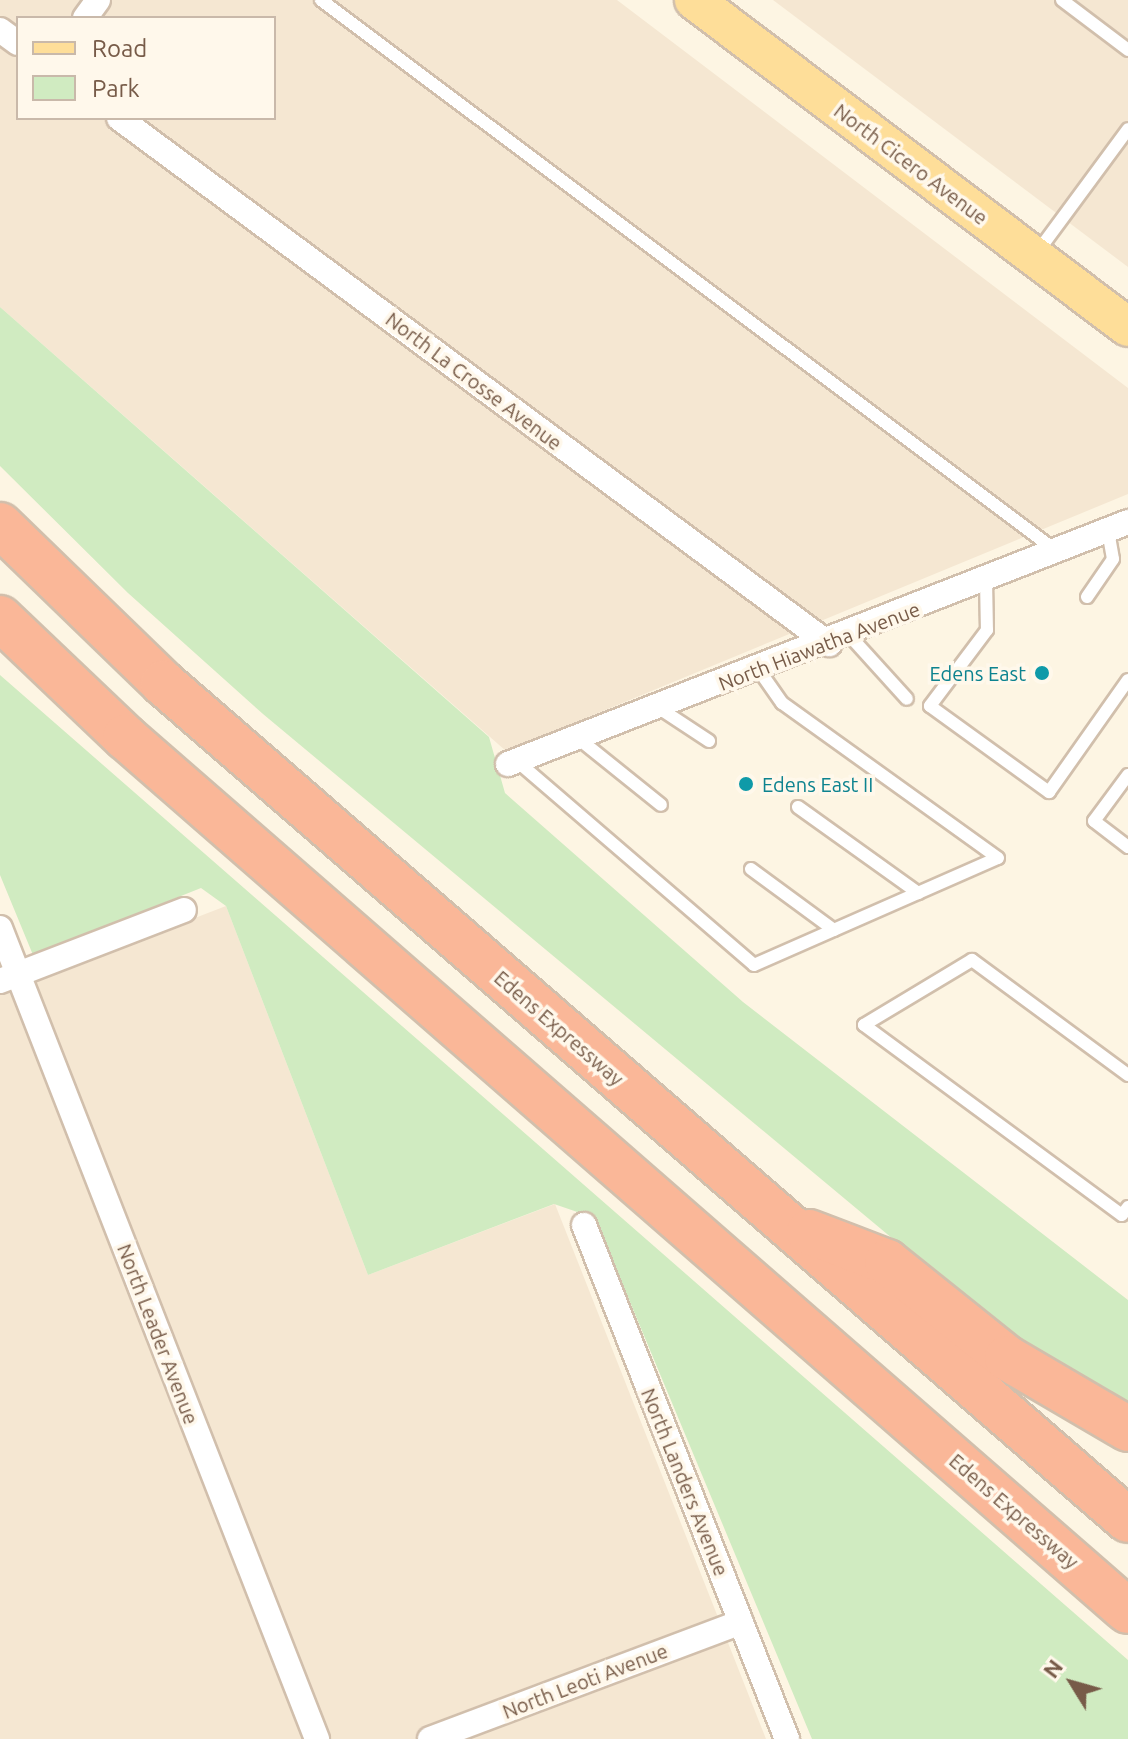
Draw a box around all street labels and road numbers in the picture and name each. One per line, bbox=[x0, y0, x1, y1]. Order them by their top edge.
street label: North Cicero Avenue bbox=[829, 98, 993, 230]
street label: North La Crosse Avenue bbox=[381, 307, 567, 455]
street label: North Hiawatha Avenue bbox=[715, 596, 923, 696]
street label: Edens Expressway bbox=[490, 965, 628, 1091]
street label: North Leader Avenue bbox=[113, 1240, 203, 1428]
street label: North Landers Avenue bbox=[636, 1385, 734, 1579]
street label: Edens Expressway bbox=[945, 1448, 1083, 1574]
street label: North Leoti Avenue bbox=[499, 1638, 671, 1724]

